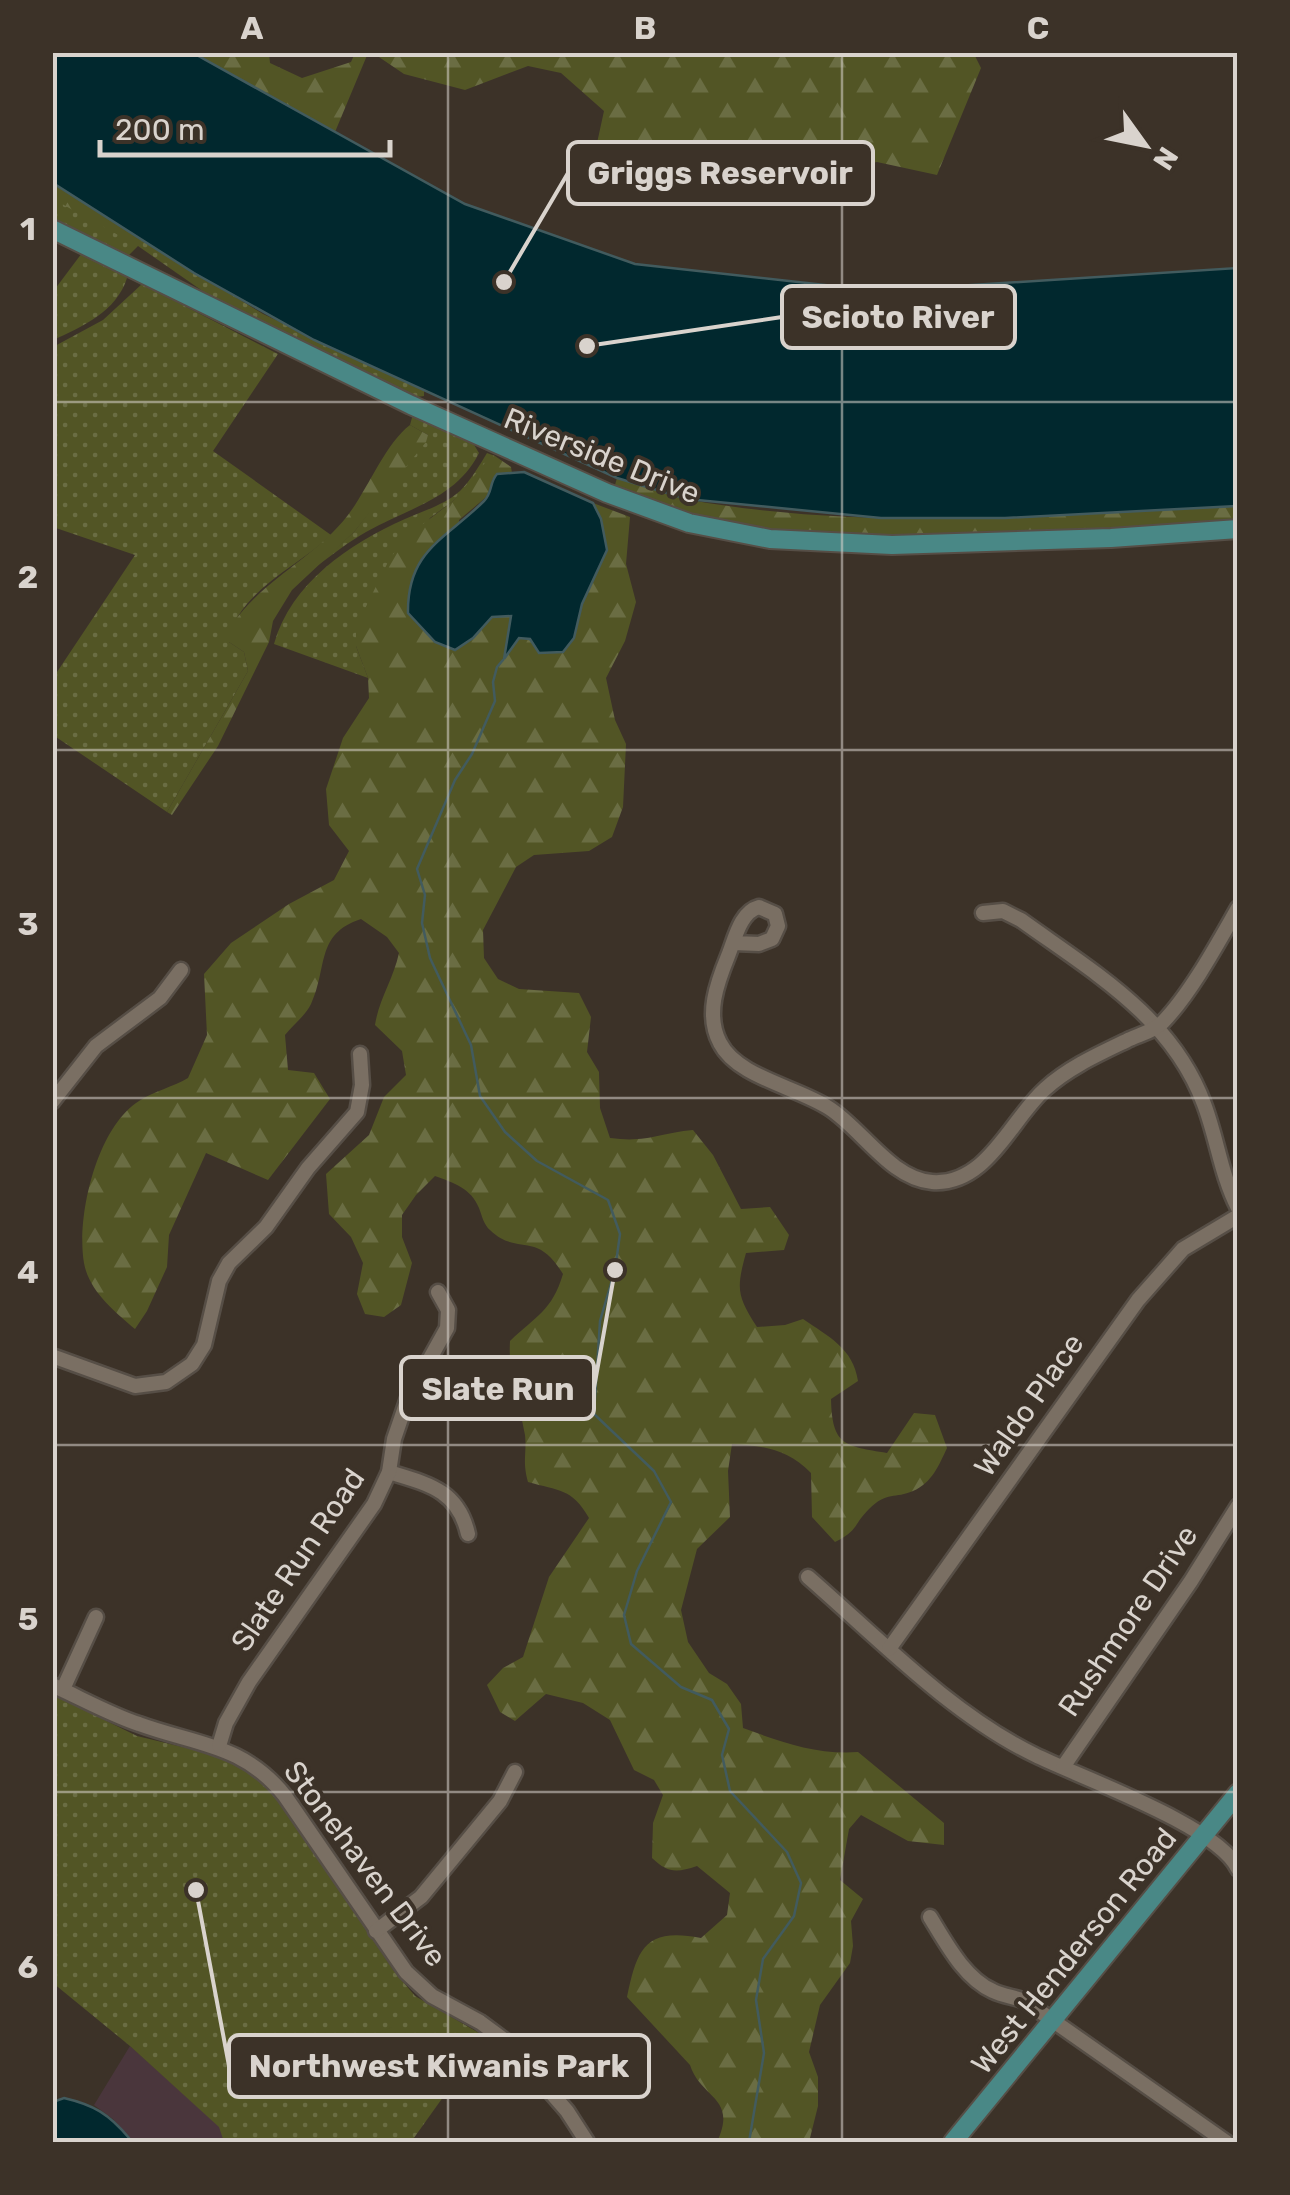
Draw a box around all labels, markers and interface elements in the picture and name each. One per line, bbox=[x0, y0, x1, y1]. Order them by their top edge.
text: A bbox=[241, 9, 264, 47]
text: B bbox=[634, 9, 656, 47]
text: C bbox=[1027, 9, 1049, 47]
scale bar bbox=[100, 95, 390, 157]
north arrow bbox=[1095, 95, 1195, 195]
text: 200 m bbox=[115, 112, 205, 148]
text: N bbox=[1146, 141, 1185, 176]
callout: Griggs Reservoir bbox=[568, 142, 873, 204]
text: Griggs Reservoir bbox=[587, 154, 853, 192]
text: 1 bbox=[20, 210, 36, 248]
callout: Scioto River bbox=[782, 286, 1015, 348]
text: Scioto River bbox=[801, 298, 995, 336]
street label: Riverside Drive bbox=[499, 400, 705, 512]
text: 2 bbox=[18, 558, 38, 596]
text: 3 bbox=[17, 905, 39, 943]
text: 4 bbox=[17, 1253, 39, 1291]
street label: Waldo Place bbox=[967, 1327, 1091, 1483]
callout: Slate Run bbox=[401, 1357, 594, 1419]
text: Slate Run bbox=[421, 1370, 575, 1408]
street label: Slate Run Road bbox=[224, 1462, 372, 1658]
street label: Rushmore Drive bbox=[1051, 1519, 1205, 1723]
text: 5 bbox=[18, 1600, 38, 1638]
street label: Stonehaven Drive bbox=[276, 1754, 454, 1974]
street label: West Henderson Road bbox=[964, 1821, 1184, 2081]
text: 6 bbox=[18, 1948, 38, 1986]
callout: Northwest Kiwanis Park bbox=[229, 2035, 649, 2097]
text: Northwest Kiwanis Park bbox=[249, 2047, 629, 2085]

